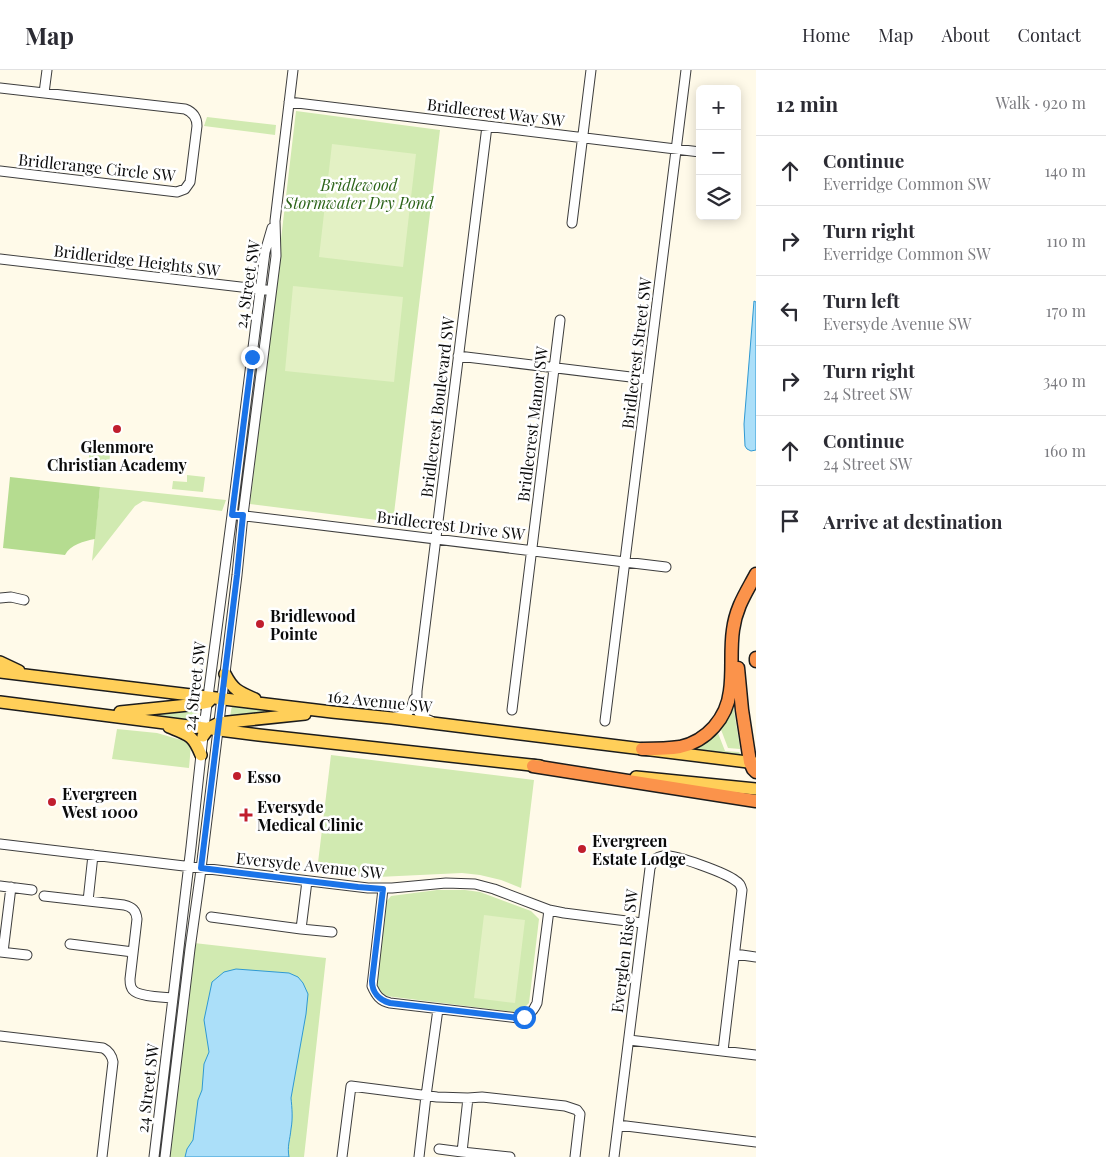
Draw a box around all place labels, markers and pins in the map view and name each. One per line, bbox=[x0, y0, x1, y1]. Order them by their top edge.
marker: Glenmore Christian Academy bbox=[111, 423, 123, 435]
place label: Glenmore Christian Academy bbox=[47, 436, 188, 475]
place label: Bridlewood Pointe bbox=[270, 605, 356, 644]
marker: Bridlewood Pointe bbox=[254, 618, 266, 630]
place label: Esso bbox=[247, 766, 281, 787]
marker: Esso bbox=[231, 770, 243, 782]
place label: Evergreen West 1000 bbox=[61, 783, 138, 822]
marker: Evergreen West 1000 bbox=[46, 796, 58, 808]
place label: Eversyde Medical Clinic bbox=[257, 796, 363, 835]
marker: Eversyde Medical Clinic bbox=[239, 808, 253, 822]
place label: Evergreen Estate Lodge bbox=[592, 830, 686, 869]
marker: Evergreen Estate Lodge bbox=[576, 843, 588, 855]

